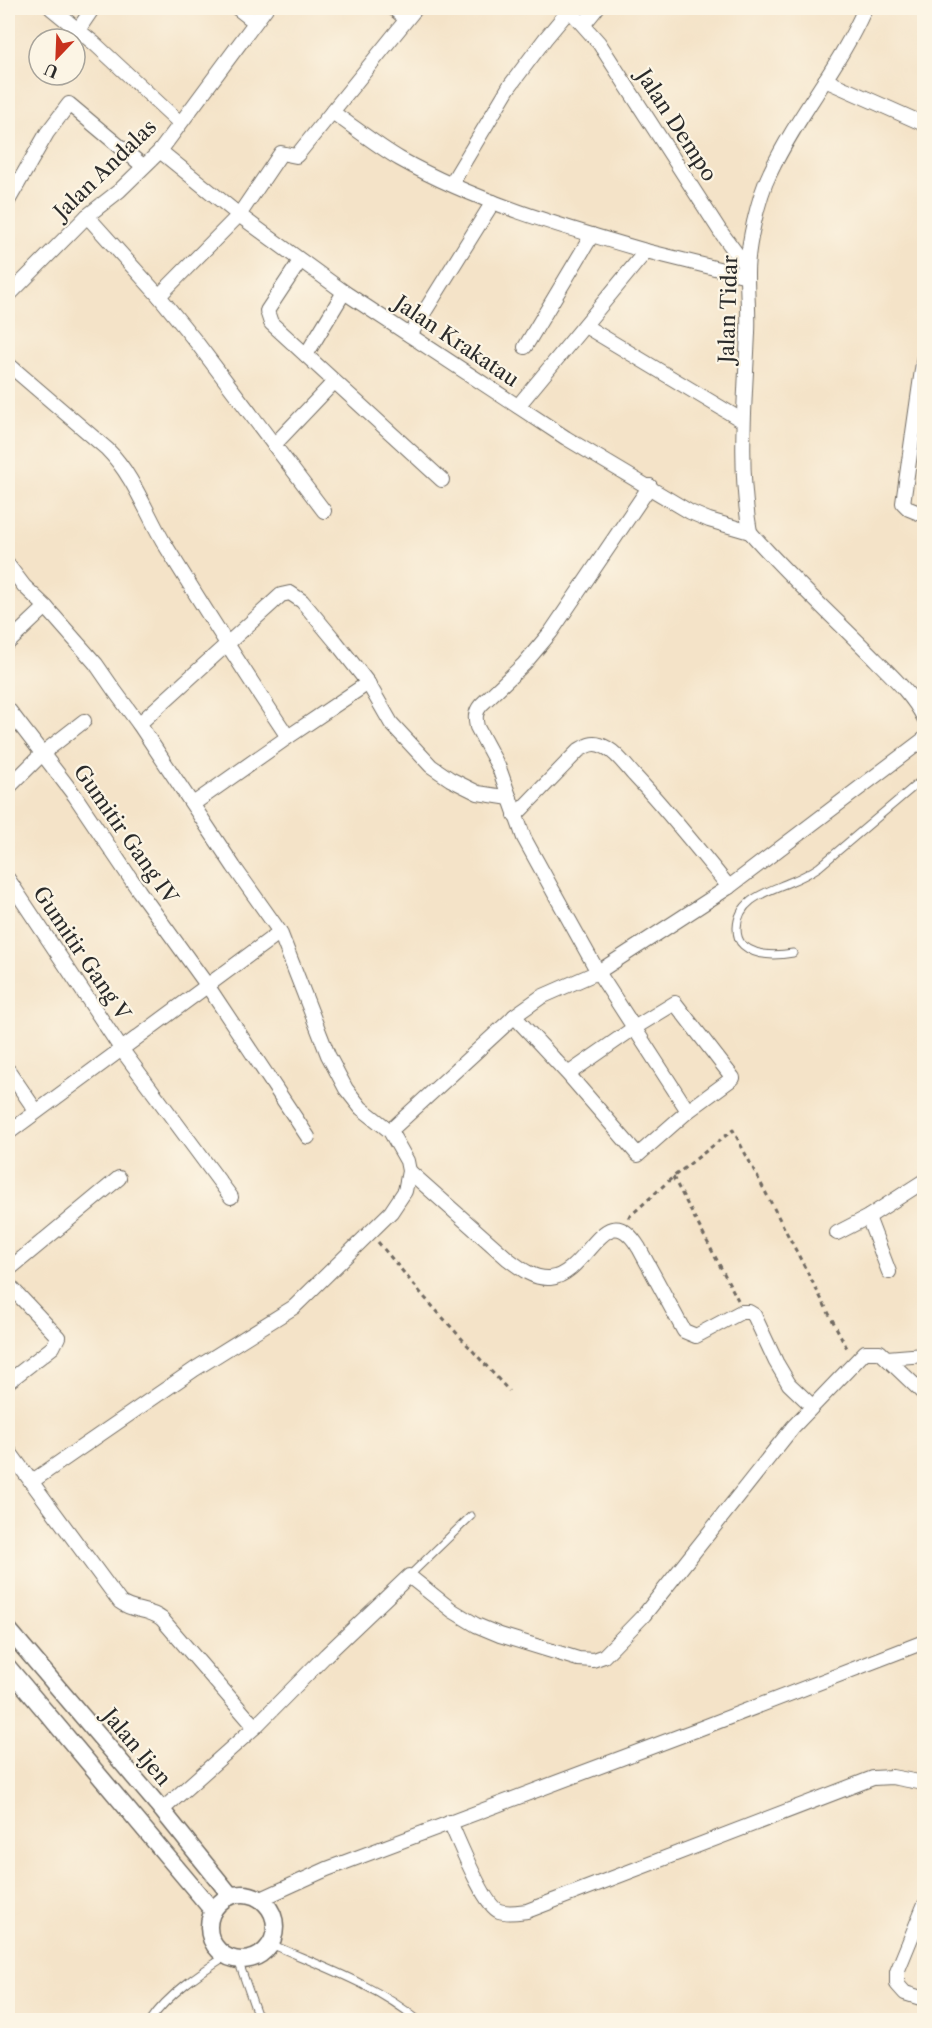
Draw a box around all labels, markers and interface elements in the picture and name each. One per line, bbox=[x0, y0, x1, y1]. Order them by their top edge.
north arrow bbox=[27, 27, 87, 87]
text: U bbox=[41, 59, 61, 83]
street label: Jalan Dempo bbox=[630, 62, 722, 186]
street label: Jalan Andalas bbox=[47, 114, 161, 226]
street label: Jalan Tidar bbox=[714, 254, 742, 367]
street label: Jalan Krakatau bbox=[388, 289, 524, 392]
street label: Gumitir Gang IV bbox=[69, 759, 184, 909]
street label: Gumitir Gang V bbox=[28, 881, 136, 1025]
street label: Jalan Ijen bbox=[96, 1701, 176, 1791]

